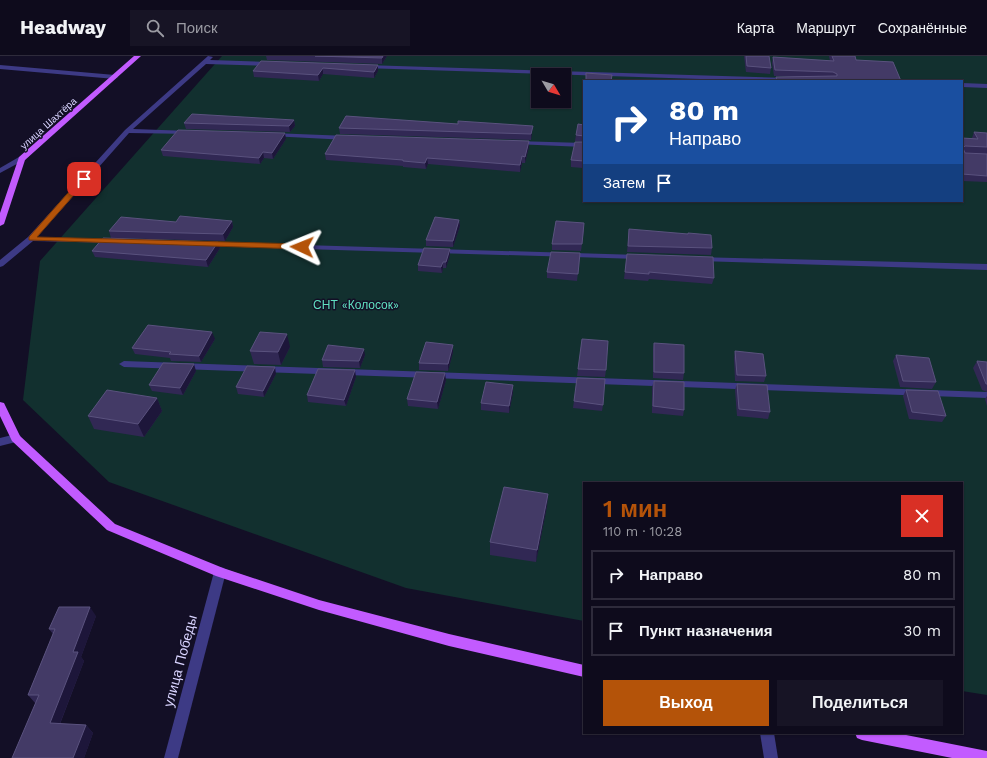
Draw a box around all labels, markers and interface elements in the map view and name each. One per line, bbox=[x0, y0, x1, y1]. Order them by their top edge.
search box bbox=[130, 10, 410, 46]
text: Headway bbox=[20, 16, 106, 39]
icon: search bbox=[144, 17, 166, 39]
text: Поиск bbox=[176, 19, 218, 37]
text: Карта bbox=[737, 20, 774, 36]
text: Маршрут bbox=[796, 20, 856, 36]
text: Сохранённые bbox=[878, 20, 967, 36]
north arrow bbox=[531, 68, 571, 108]
map controls bbox=[531, 68, 571, 108]
text: 80 m bbox=[669, 94, 739, 127]
street label: улица Шахтёра bbox=[18, 95, 79, 151]
icon: right bbox=[603, 96, 655, 148]
text: Направо bbox=[669, 128, 741, 149]
pin bbox=[67, 162, 101, 196]
icon: arrive bbox=[73, 168, 95, 190]
icon: arrive bbox=[653, 172, 675, 194]
text: Затем bbox=[603, 174, 645, 192]
position arrow bbox=[281, 226, 323, 268]
park label: СНТ «Колосок» bbox=[313, 298, 399, 312]
text: 1 мин bbox=[603, 495, 667, 523]
button: close bbox=[901, 495, 943, 537]
text: 110 m · 10:28 bbox=[603, 524, 682, 539]
icon: right bbox=[605, 564, 627, 586]
text: Направо bbox=[639, 566, 703, 584]
text: 80 m bbox=[903, 566, 941, 584]
street label: улица Победы bbox=[160, 613, 200, 709]
icon: arrive bbox=[605, 620, 627, 642]
text: Пункт назначения bbox=[639, 622, 772, 640]
text: 30 m bbox=[904, 622, 941, 640]
button: Выход bbox=[603, 680, 769, 726]
button: Поделиться bbox=[777, 680, 943, 726]

